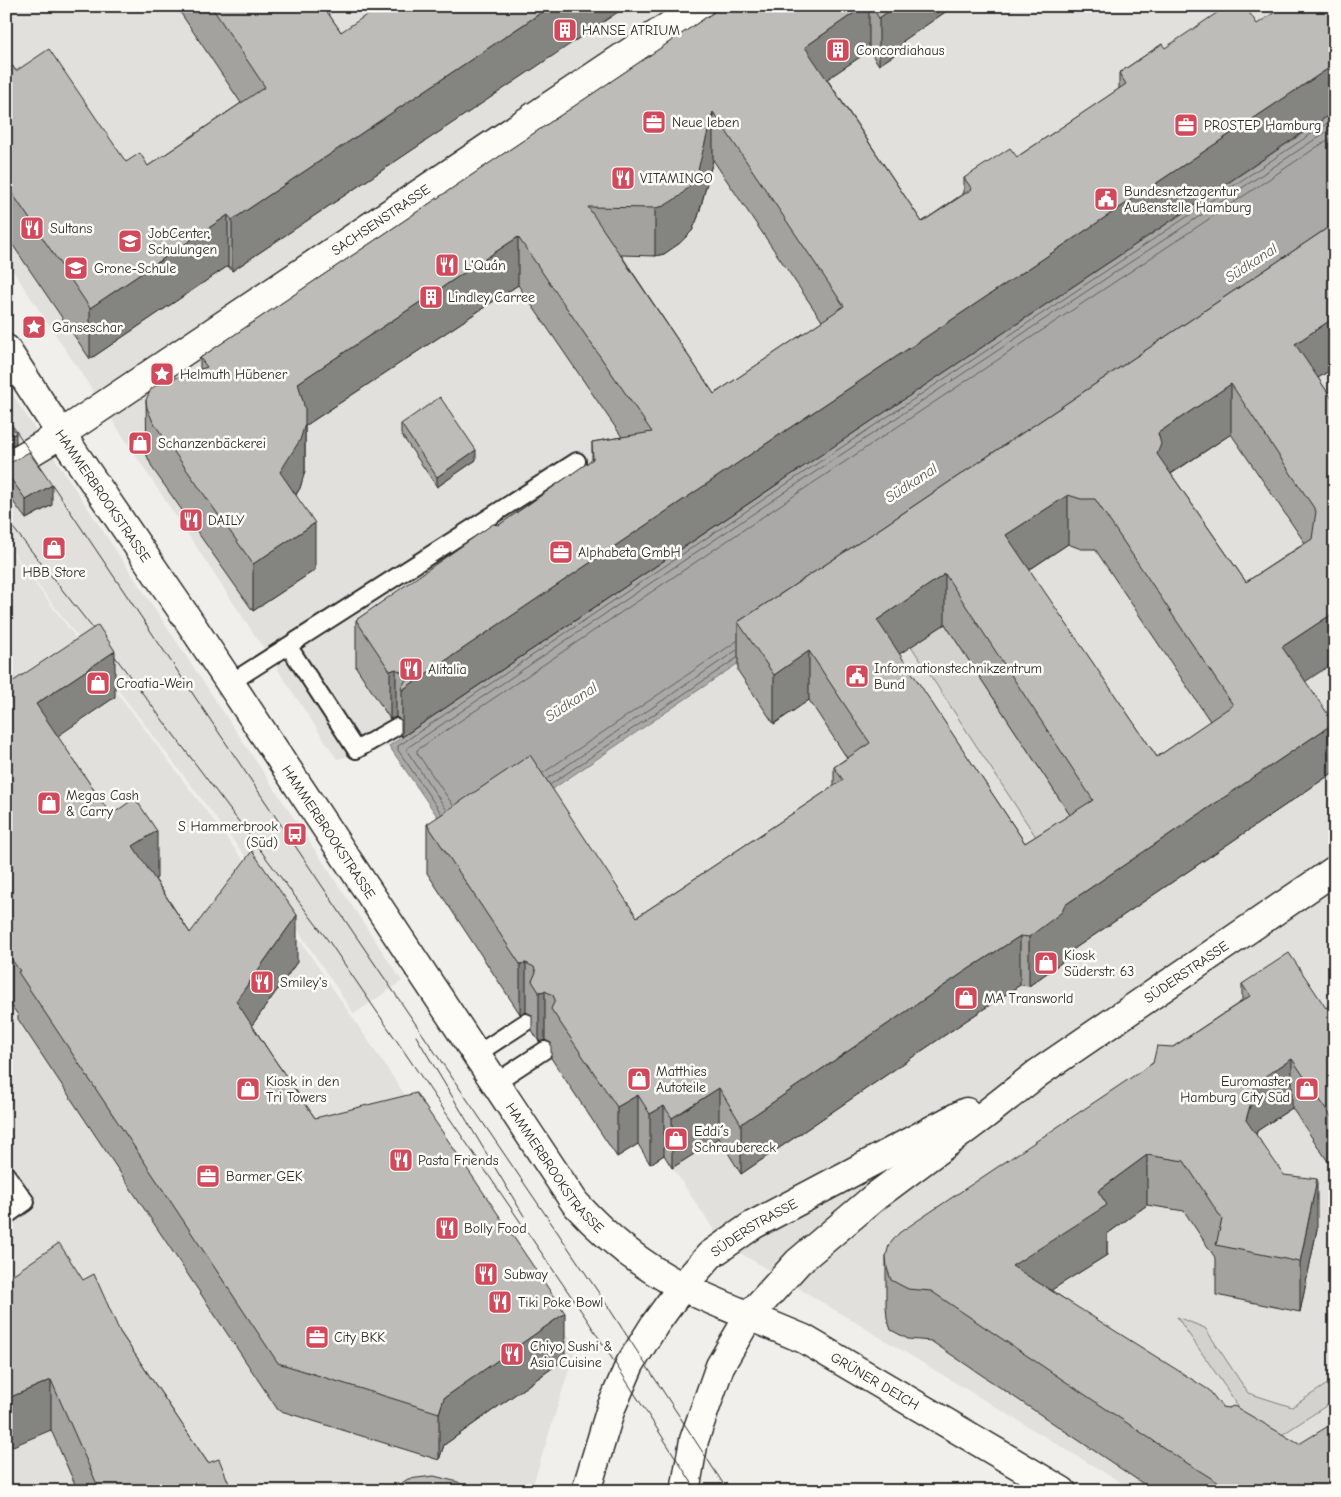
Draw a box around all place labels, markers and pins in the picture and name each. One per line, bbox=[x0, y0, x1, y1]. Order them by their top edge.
building icon: HANSE ATRIUM bbox=[552, 17, 578, 43]
place label: HANSE ATRIUM bbox=[582, 22, 680, 39]
building icon: Concordiahaus bbox=[825, 37, 851, 63]
place label: Concordiahaus bbox=[856, 42, 945, 59]
office icon: Neue leben bbox=[641, 109, 667, 135]
office icon: PROSTEP Hamburg bbox=[1173, 112, 1199, 138]
place label: Neue leben bbox=[672, 114, 739, 131]
place label: PROSTEP Hamburg bbox=[1204, 117, 1321, 134]
restaurant icon: VITAMINGO bbox=[610, 165, 636, 191]
place label: VITAMINGO bbox=[640, 170, 713, 187]
place label: Bundesnetzagentur Außenstelle Hamburg bbox=[1124, 183, 1252, 216]
public building icon: Bundesnetzagentur Außenstelle Hamburg bbox=[1093, 186, 1119, 212]
restaurant icon: Sultans bbox=[19, 215, 45, 241]
place label: Sultans bbox=[50, 220, 93, 237]
place label: JobCenter, Schulungen bbox=[148, 225, 217, 258]
school or university icon: JobCenter, Schulungen bbox=[117, 228, 143, 254]
restaurant icon: L'Quán bbox=[434, 252, 460, 278]
school or university icon: Grone-Schule bbox=[63, 255, 89, 281]
place label: L'Quán bbox=[464, 257, 506, 274]
place label: Grone-Schule bbox=[94, 260, 176, 277]
building icon: Lindley Carree bbox=[418, 284, 444, 310]
place label: Lindley Carree bbox=[448, 289, 535, 306]
place icon: Gänseschar bbox=[21, 314, 47, 340]
place label: Gänseschar bbox=[52, 319, 123, 336]
place icon: Helmuth Hübener bbox=[149, 361, 175, 387]
place label: Helmuth Hübener bbox=[180, 366, 288, 383]
shop icon: Schanzenbäckerei bbox=[127, 430, 153, 456]
place label: Schanzenbäckerei bbox=[158, 435, 266, 452]
restaurant icon: DAILY bbox=[178, 507, 204, 533]
place label: DAILY bbox=[208, 512, 245, 529]
shop icon: HBB Store bbox=[41, 535, 67, 561]
office icon: Alphabeta GmbH bbox=[548, 539, 574, 565]
place label: Alphabeta GmbH bbox=[578, 544, 681, 561]
place label: HBB Store bbox=[22, 564, 86, 581]
restaurant icon: Alitalia bbox=[398, 656, 424, 682]
place label: Informationstechnikzentrum Bund bbox=[874, 660, 1042, 693]
place label: Alitalia bbox=[428, 661, 467, 678]
public building icon: Informationstechnikzentrum Bund bbox=[844, 663, 870, 689]
shop icon: Croatia-Wein bbox=[85, 670, 111, 696]
place label: Croatia-Wein bbox=[116, 675, 193, 692]
place label: Megas Cash & Carry bbox=[66, 787, 139, 820]
shop icon: Megas Cash & Carry bbox=[36, 790, 62, 816]
place label: S Hammerbrook (Süd) bbox=[178, 818, 278, 851]
bus stop icon: S Hammerbrook (Süd) bbox=[282, 821, 308, 847]
place label: Kiosk Süderstr. 63 bbox=[1064, 947, 1134, 980]
shop icon: Kiosk Süderstr. 63 bbox=[1033, 950, 1059, 976]
restaurant icon: Smiley's bbox=[249, 969, 275, 995]
place label: Smiley's bbox=[280, 974, 328, 991]
shop icon: MA Transworld bbox=[953, 985, 979, 1011]
place label: MA Transworld bbox=[984, 990, 1074, 1007]
place label: Matthies Autoteile bbox=[656, 1063, 707, 1096]
shop icon: Matthies Autoteile bbox=[626, 1066, 652, 1092]
place label: Kiosk in den Tri Towers bbox=[266, 1073, 339, 1106]
place label: Euromaster Hamburg City Süd bbox=[1180, 1073, 1290, 1106]
shop icon: Kiosk in den Tri Towers bbox=[235, 1076, 261, 1102]
shop icon: Euromaster Hamburg City Süd bbox=[1294, 1076, 1320, 1102]
place label: Eddi´s Schraubereck bbox=[694, 1123, 776, 1156]
shop icon: Eddi´s Schraubereck bbox=[663, 1126, 689, 1152]
restaurant icon: Pasta Friends bbox=[388, 1147, 414, 1173]
place label: Pasta Friends bbox=[418, 1152, 499, 1169]
office icon: Barmer GEK bbox=[195, 1163, 221, 1189]
place label: Barmer GEK bbox=[226, 1168, 303, 1185]
restaurant icon: Bolly Food bbox=[434, 1215, 460, 1241]
place label: Bolly Food bbox=[464, 1220, 527, 1237]
restaurant icon: Subway bbox=[473, 1261, 499, 1287]
place label: Subway bbox=[504, 1266, 549, 1283]
restaurant icon: Tiki Poke Bowl bbox=[487, 1289, 513, 1315]
place label: Tiki Poke Bowl bbox=[518, 1294, 603, 1311]
office icon: City BKK bbox=[304, 1324, 330, 1350]
place label: City BKK bbox=[334, 1329, 385, 1346]
place label: Chiyo Sushi & Asia Cuisine bbox=[530, 1338, 613, 1371]
restaurant icon: Chiyo Sushi & Asia Cuisine bbox=[499, 1341, 525, 1367]

